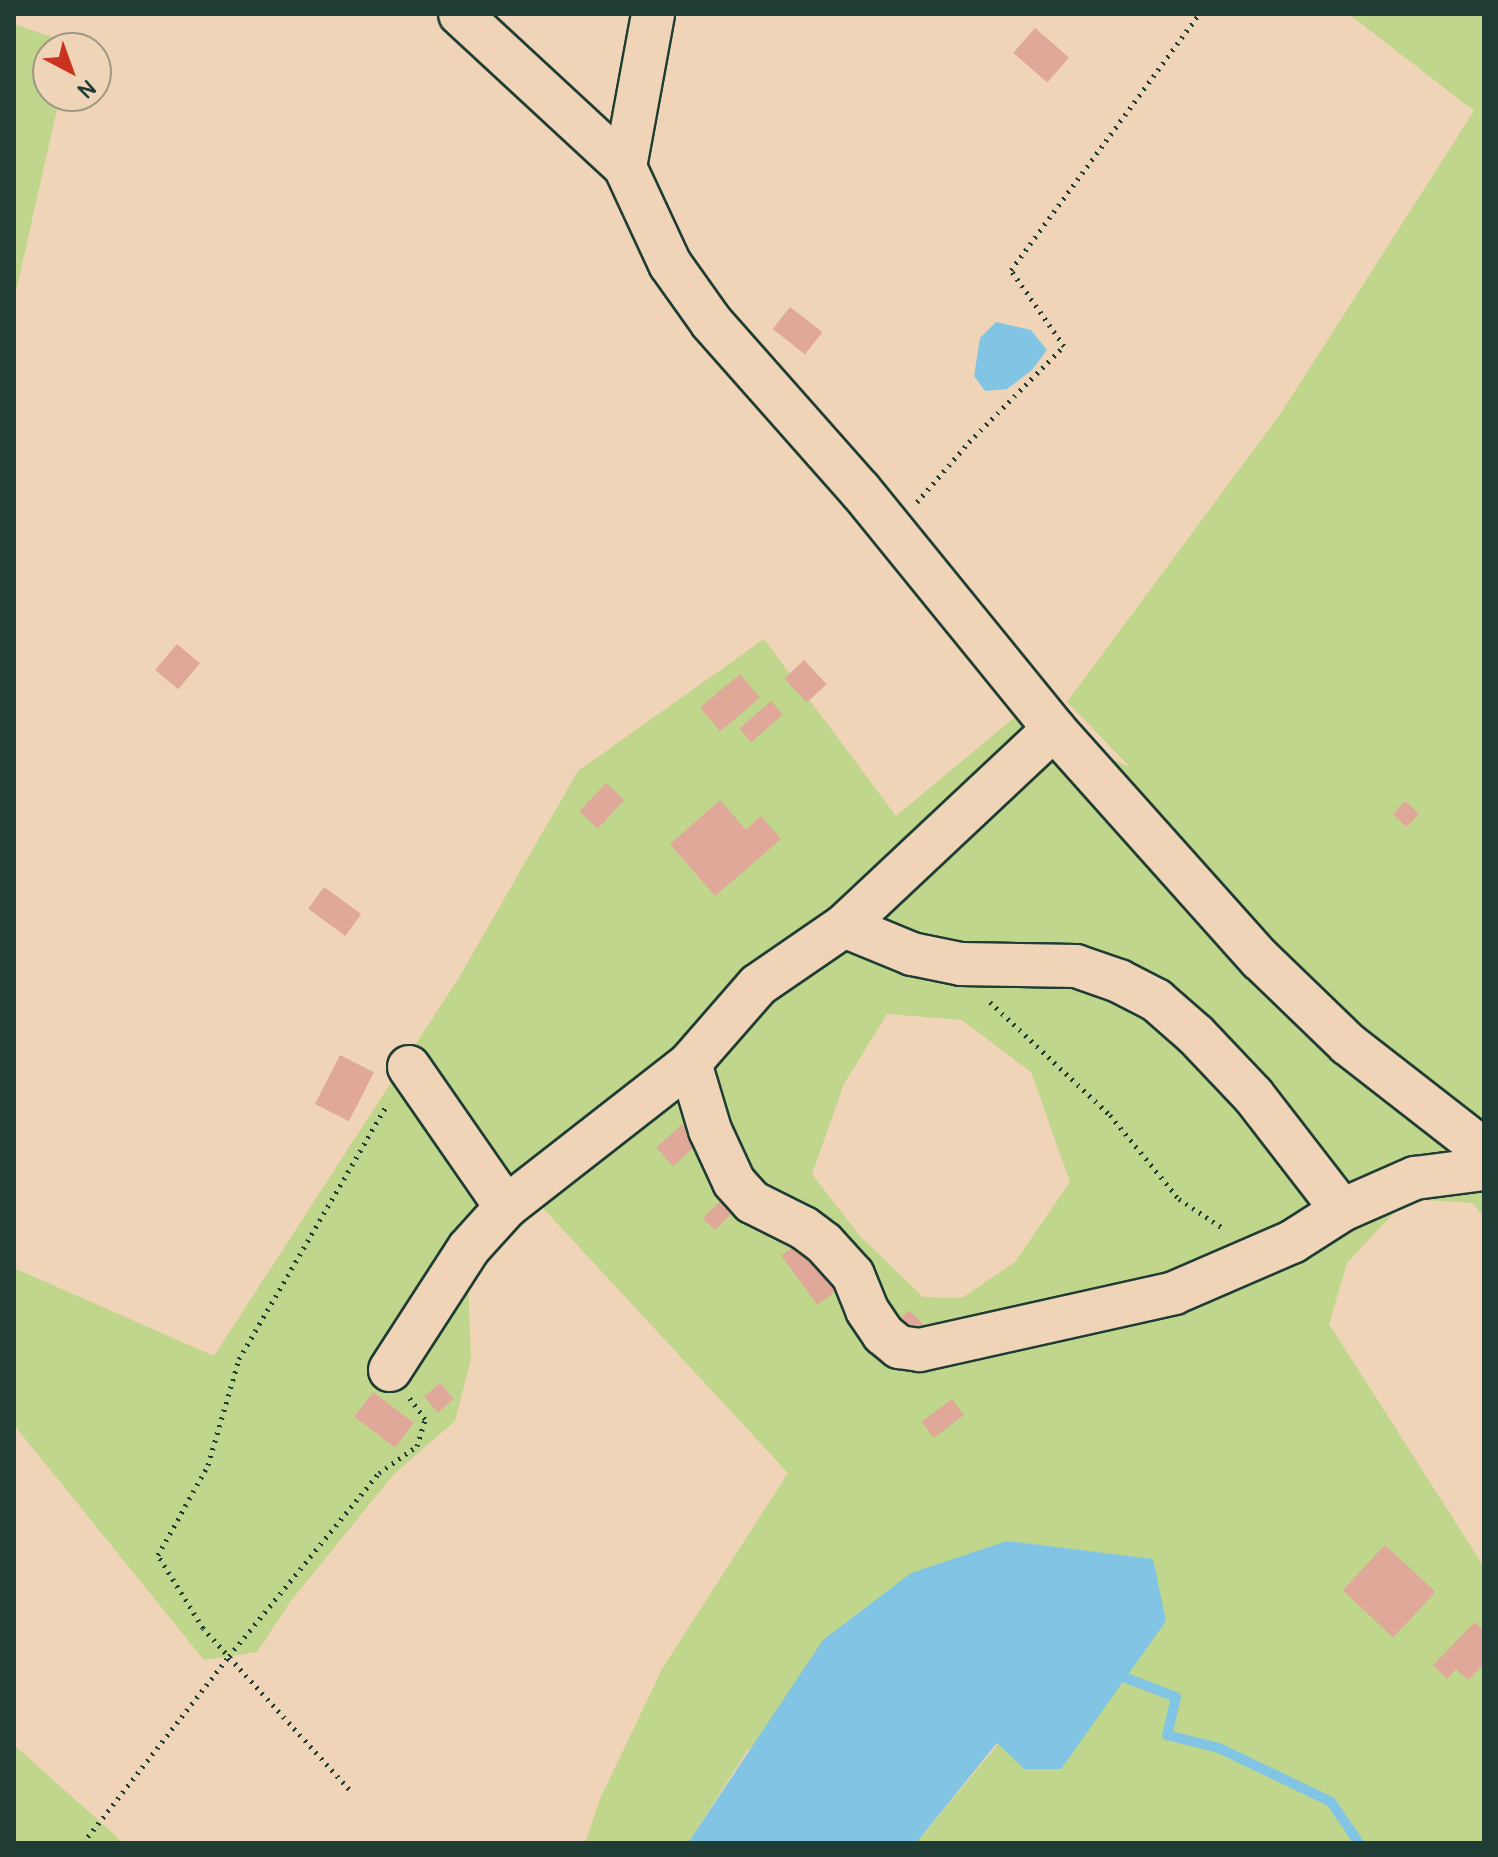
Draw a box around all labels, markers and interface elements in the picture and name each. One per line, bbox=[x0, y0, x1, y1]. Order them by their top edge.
north arrow bbox=[32, 32, 112, 112]
text: N bbox=[72, 73, 101, 104]

